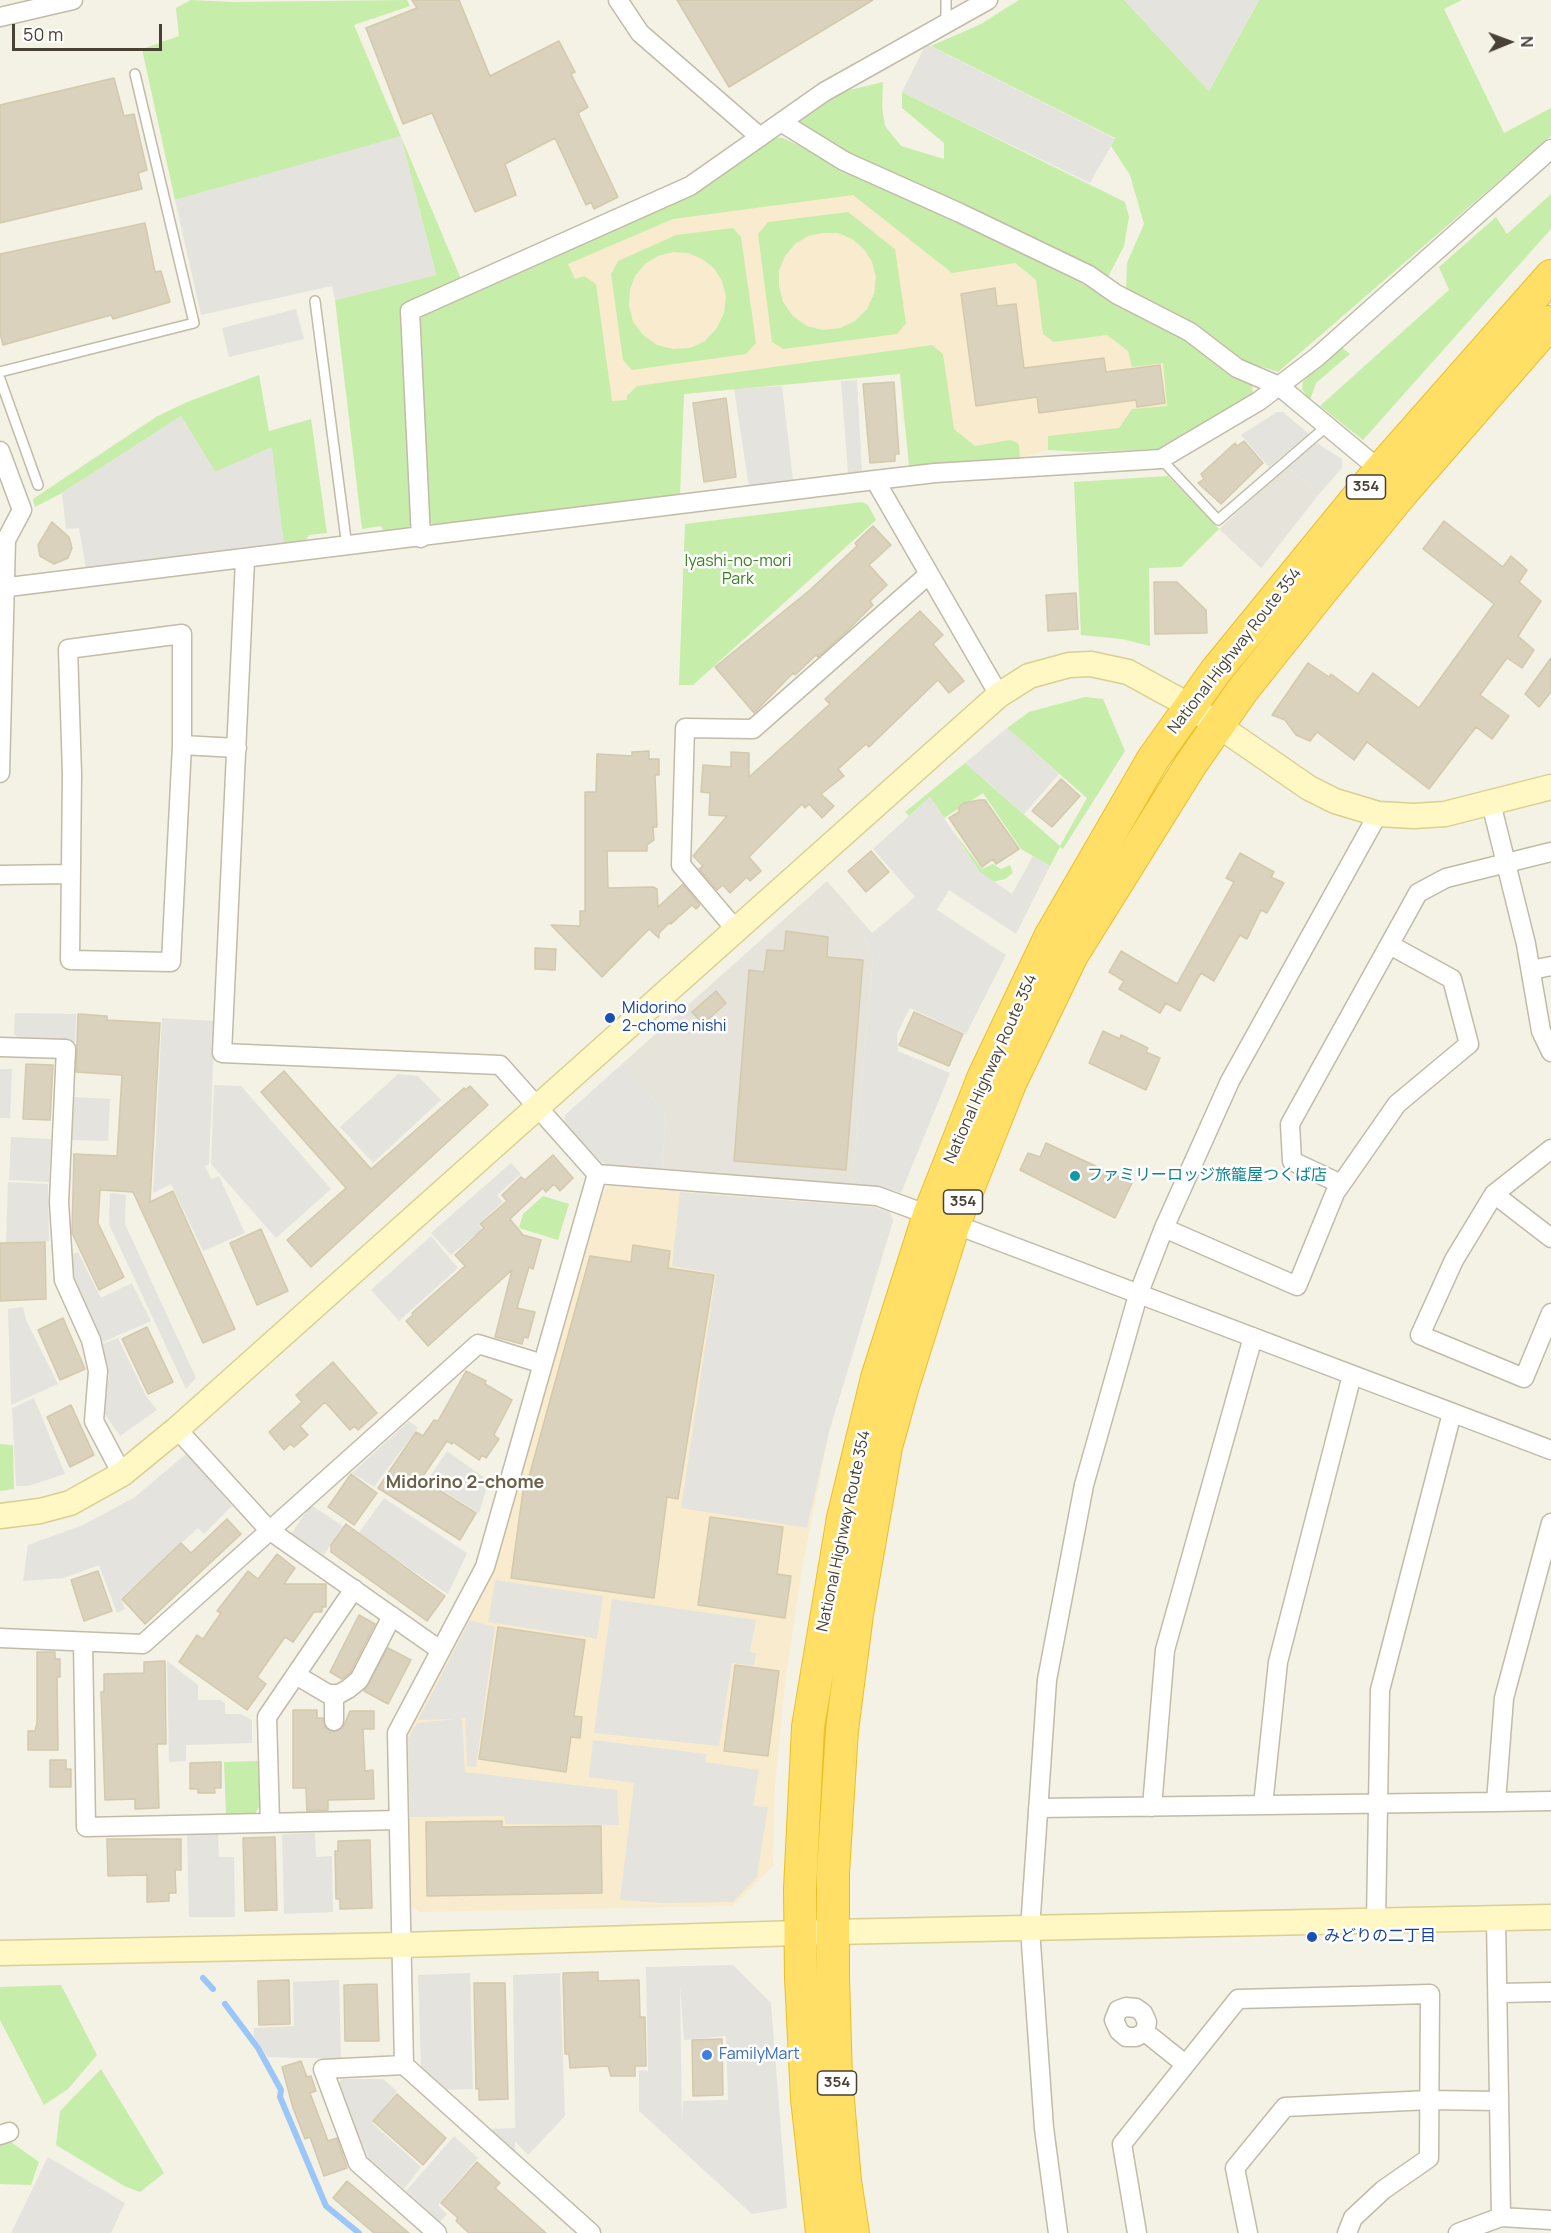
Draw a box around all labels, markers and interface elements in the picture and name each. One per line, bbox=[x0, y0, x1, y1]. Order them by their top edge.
scale bar bbox=[15, 12, 165, 50]
north arrow bbox=[1479, 12, 1539, 72]
text: 50 m bbox=[23, 22, 63, 46]
text: N bbox=[1516, 36, 1538, 48]
road number: 354 bbox=[1346, 475, 1386, 499]
park label: Iyashi-no-mori Park bbox=[684, 552, 792, 590]
street label: National Highway Route 354 bbox=[1164, 564, 1306, 738]
street label: National Highway Route 354 bbox=[940, 971, 1042, 1167]
place label: Midorino 2-chome nishi bbox=[622, 999, 727, 1037]
marker: Midorino 2-chome nishi bbox=[603, 1011, 617, 1025]
place label: ファミリーロッジ旅籠屋つくば店 bbox=[1087, 1166, 1327, 1186]
marker: ファミリーロッジ旅籠屋つくば店 bbox=[1068, 1169, 1082, 1183]
road number: 354 bbox=[944, 1190, 982, 1214]
street label: National Highway Route 354 bbox=[813, 1428, 875, 1634]
district label: Midorino 2-chome bbox=[386, 1472, 544, 1494]
place label: みどりの二丁目 bbox=[1324, 1927, 1436, 1947]
marker: みどりの二丁目 bbox=[1305, 1930, 1319, 1944]
place label: FamilyMart bbox=[719, 2045, 800, 2065]
marker: FamilyMart bbox=[700, 2048, 714, 2062]
road number: 354 bbox=[818, 2071, 856, 2095]

